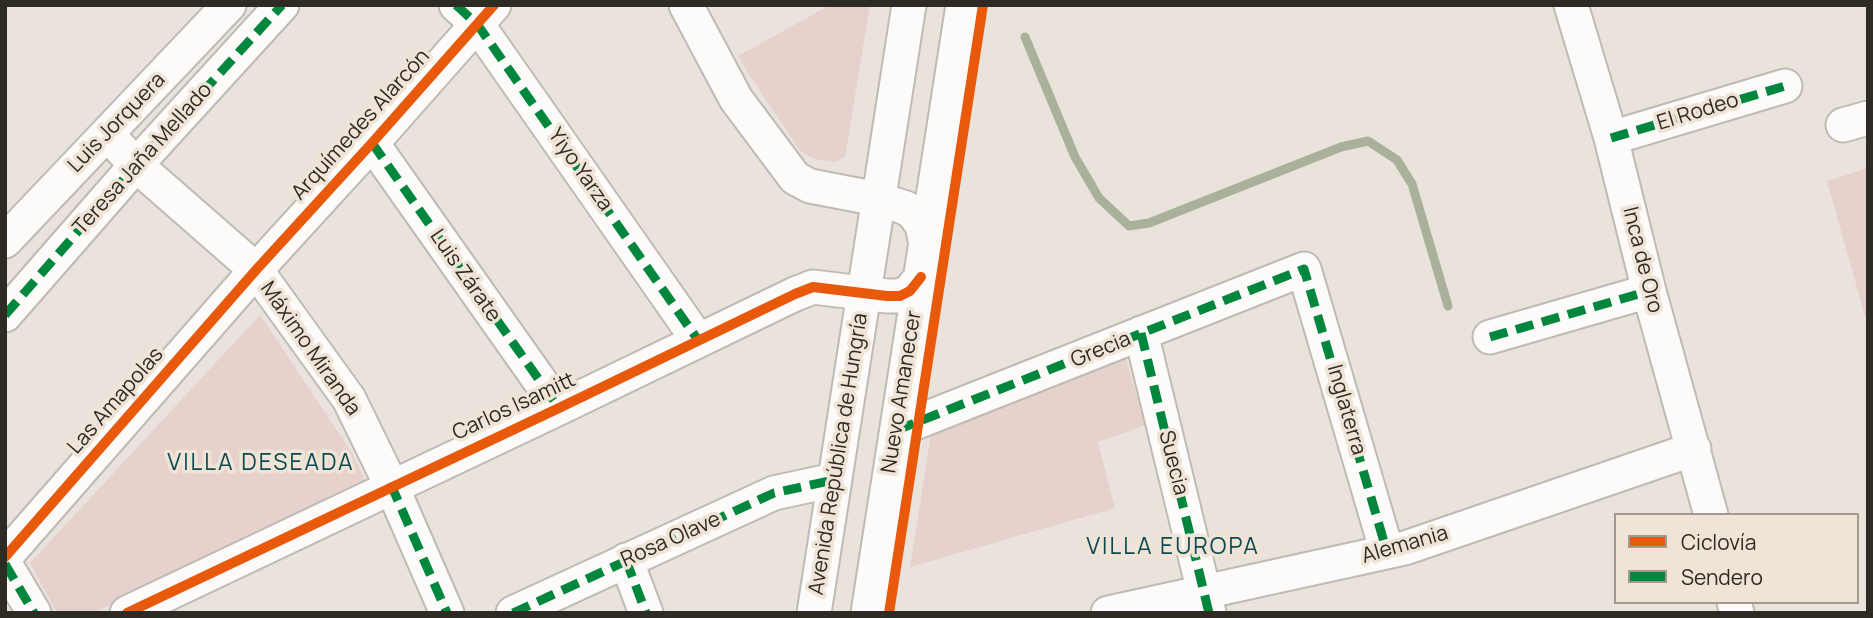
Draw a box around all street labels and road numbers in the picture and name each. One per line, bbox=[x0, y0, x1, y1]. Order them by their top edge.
street label: Arquímedes Alarcón bbox=[287, 44, 435, 206]
street label: Luis Jorquera bbox=[63, 68, 171, 178]
street label: Teresa Jaña Mellado bbox=[68, 78, 218, 240]
street label: El Rodeo bbox=[1654, 88, 1742, 136]
street label: Yiyo Yarza bbox=[542, 124, 618, 216]
street label: Inca de Oro bbox=[1617, 204, 1667, 316]
street label: Luis Zárate bbox=[424, 225, 506, 327]
street label: Máximo Miranda bbox=[255, 277, 365, 421]
street label: Nuevo Amanecer bbox=[877, 309, 927, 475]
street label: Avenida República de Hungría bbox=[804, 311, 874, 597]
street label: Grecia bbox=[1067, 327, 1135, 373]
street label: Las Amapolas bbox=[63, 343, 169, 459]
street label: Inglaterra bbox=[1321, 362, 1371, 458]
street label: Carlos Isamitt bbox=[449, 368, 579, 446]
street label: Suecia bbox=[1153, 428, 1193, 498]
street label: Rosa Olave bbox=[617, 507, 725, 573]
street label: Alemania bbox=[1359, 521, 1451, 569]

